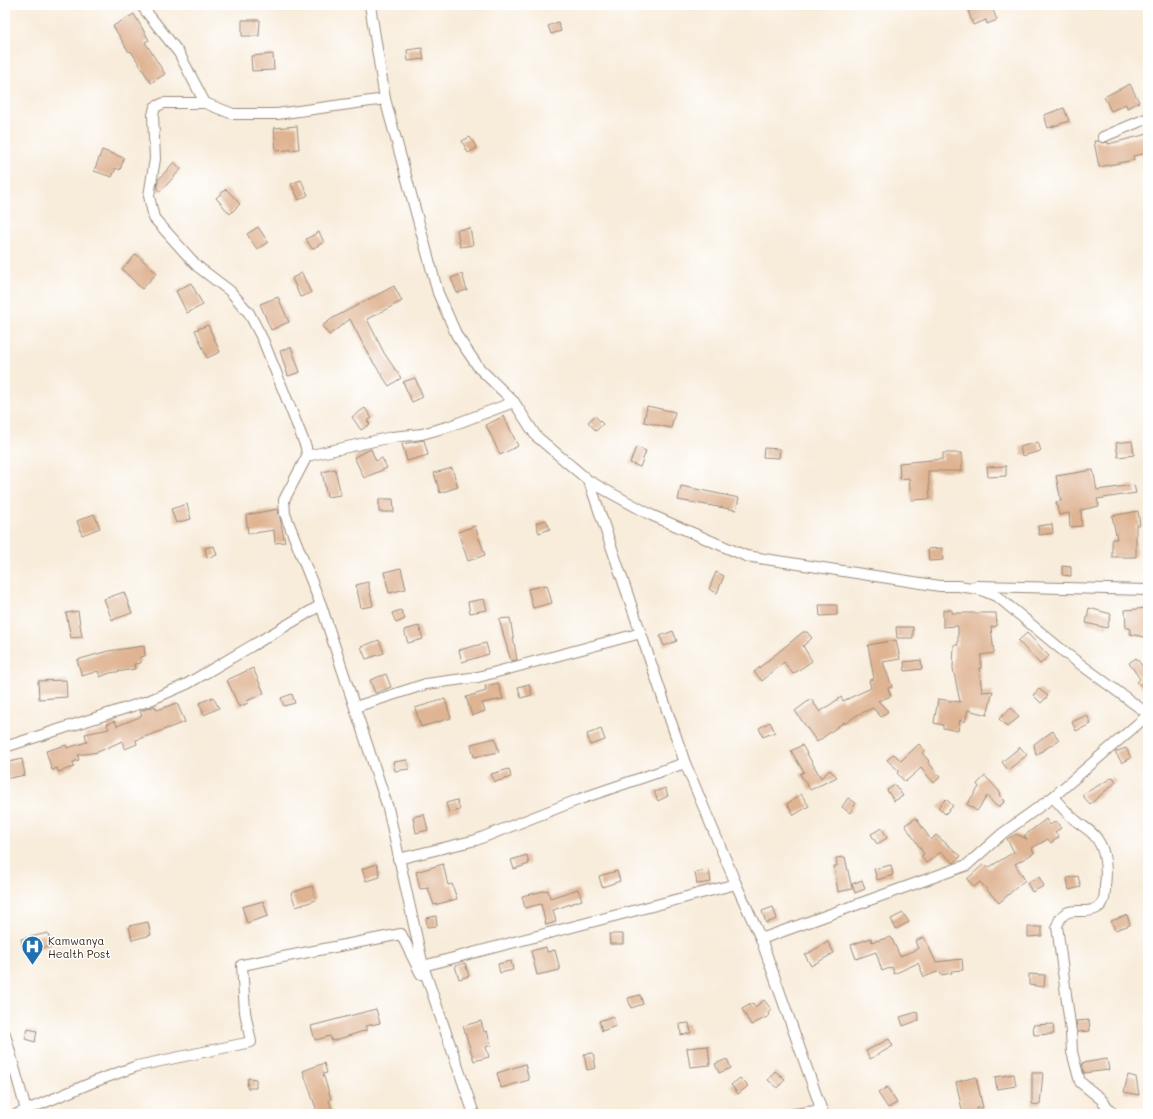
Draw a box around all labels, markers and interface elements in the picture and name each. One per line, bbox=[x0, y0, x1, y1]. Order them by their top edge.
place label: Kamwanya Health Post bbox=[48, 933, 110, 961]
hospital icon: Kamwanya Health Post bbox=[20, 934, 46, 967]

